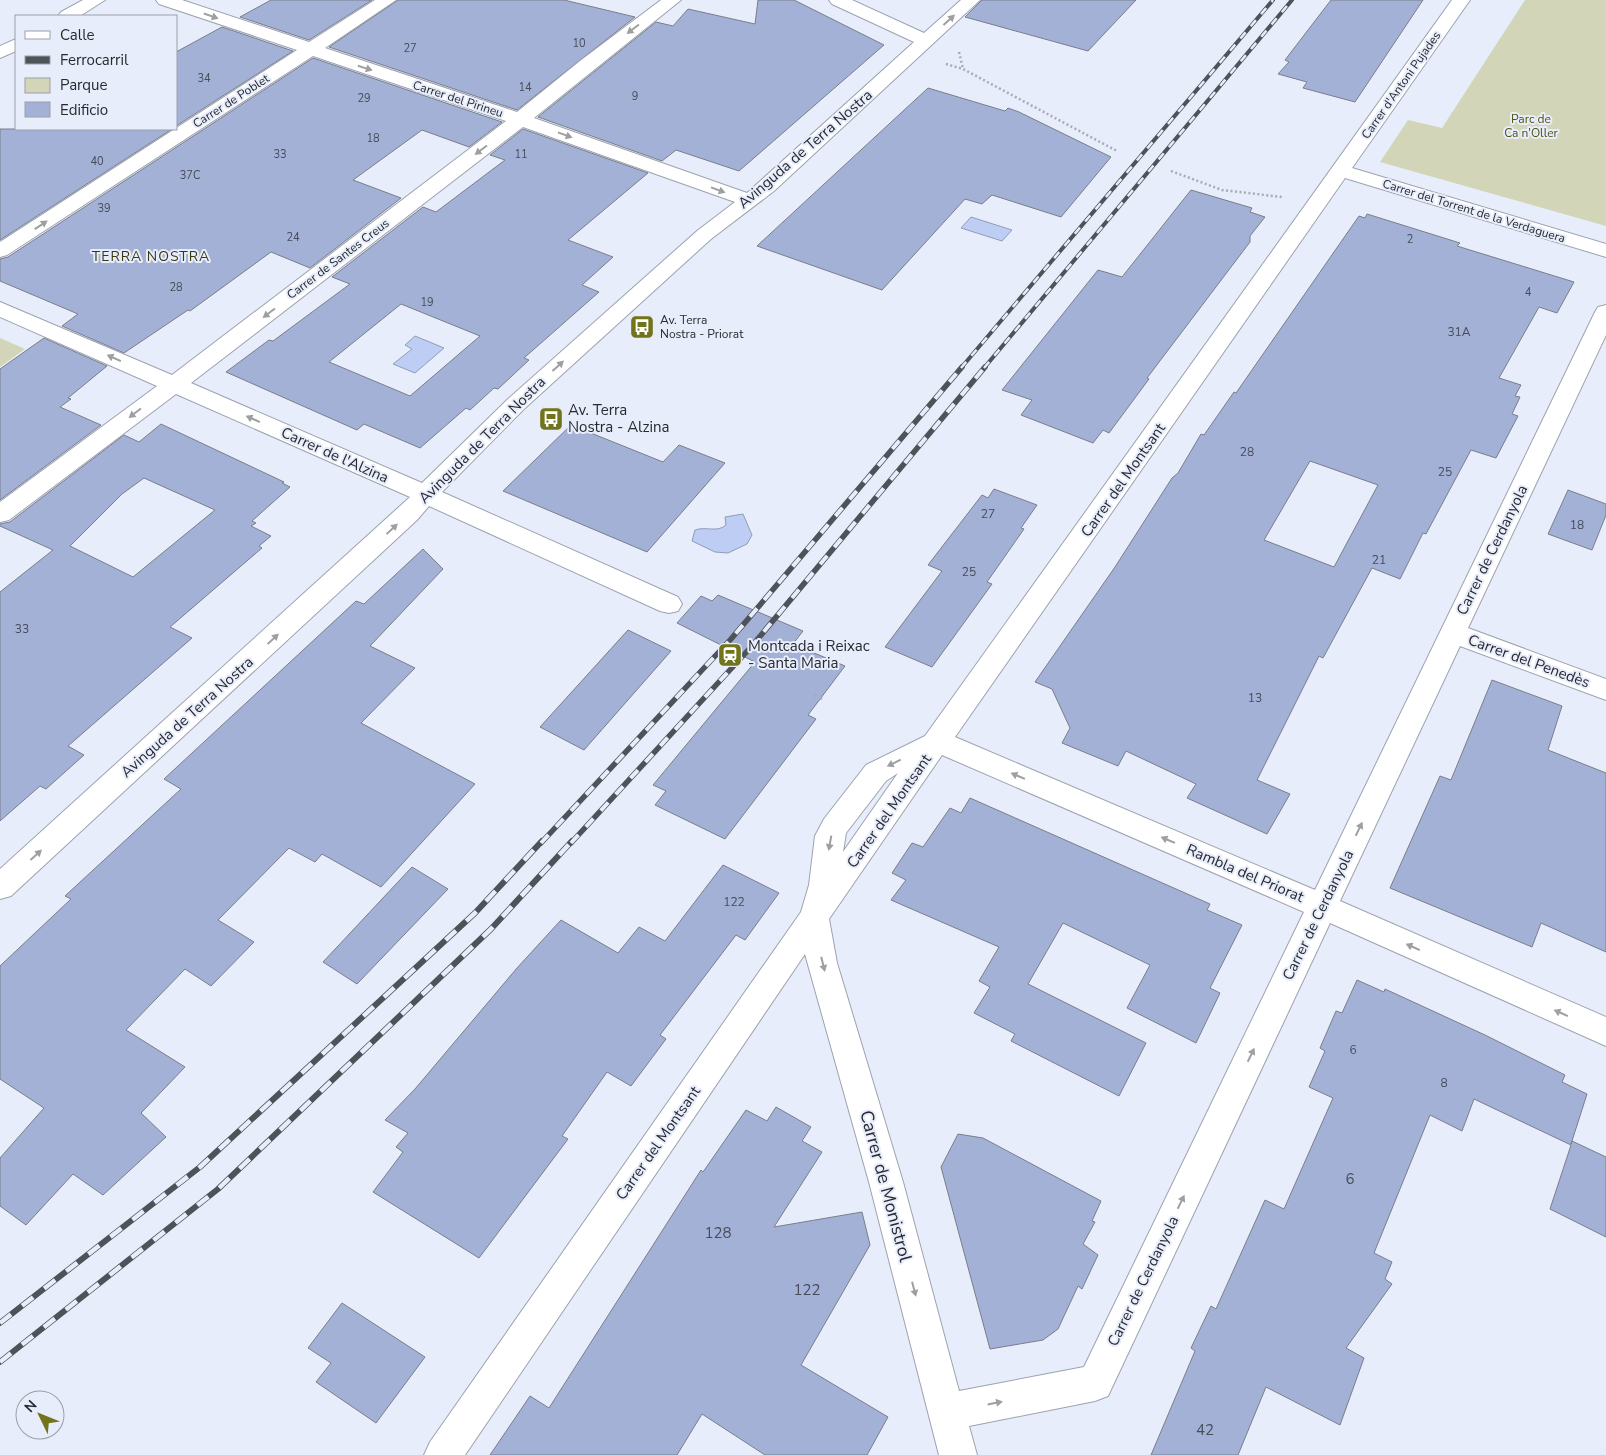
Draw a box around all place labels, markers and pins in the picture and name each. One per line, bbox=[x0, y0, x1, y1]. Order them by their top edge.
place label: Av. Terra Nostra - Priorat bbox=[660, 312, 744, 342]
bus stop icon: Av. Terra Nostra - Priorat bbox=[629, 314, 655, 340]
place label: Av. Terra Nostra - Alzina bbox=[568, 400, 669, 437]
bus stop icon: Av. Terra Nostra - Alzina bbox=[538, 406, 564, 432]
place label: Montcada i Reixac - Santa Maria bbox=[748, 636, 870, 673]
station icon: Montcada i Reixac - Santa Maria bbox=[717, 642, 743, 668]

